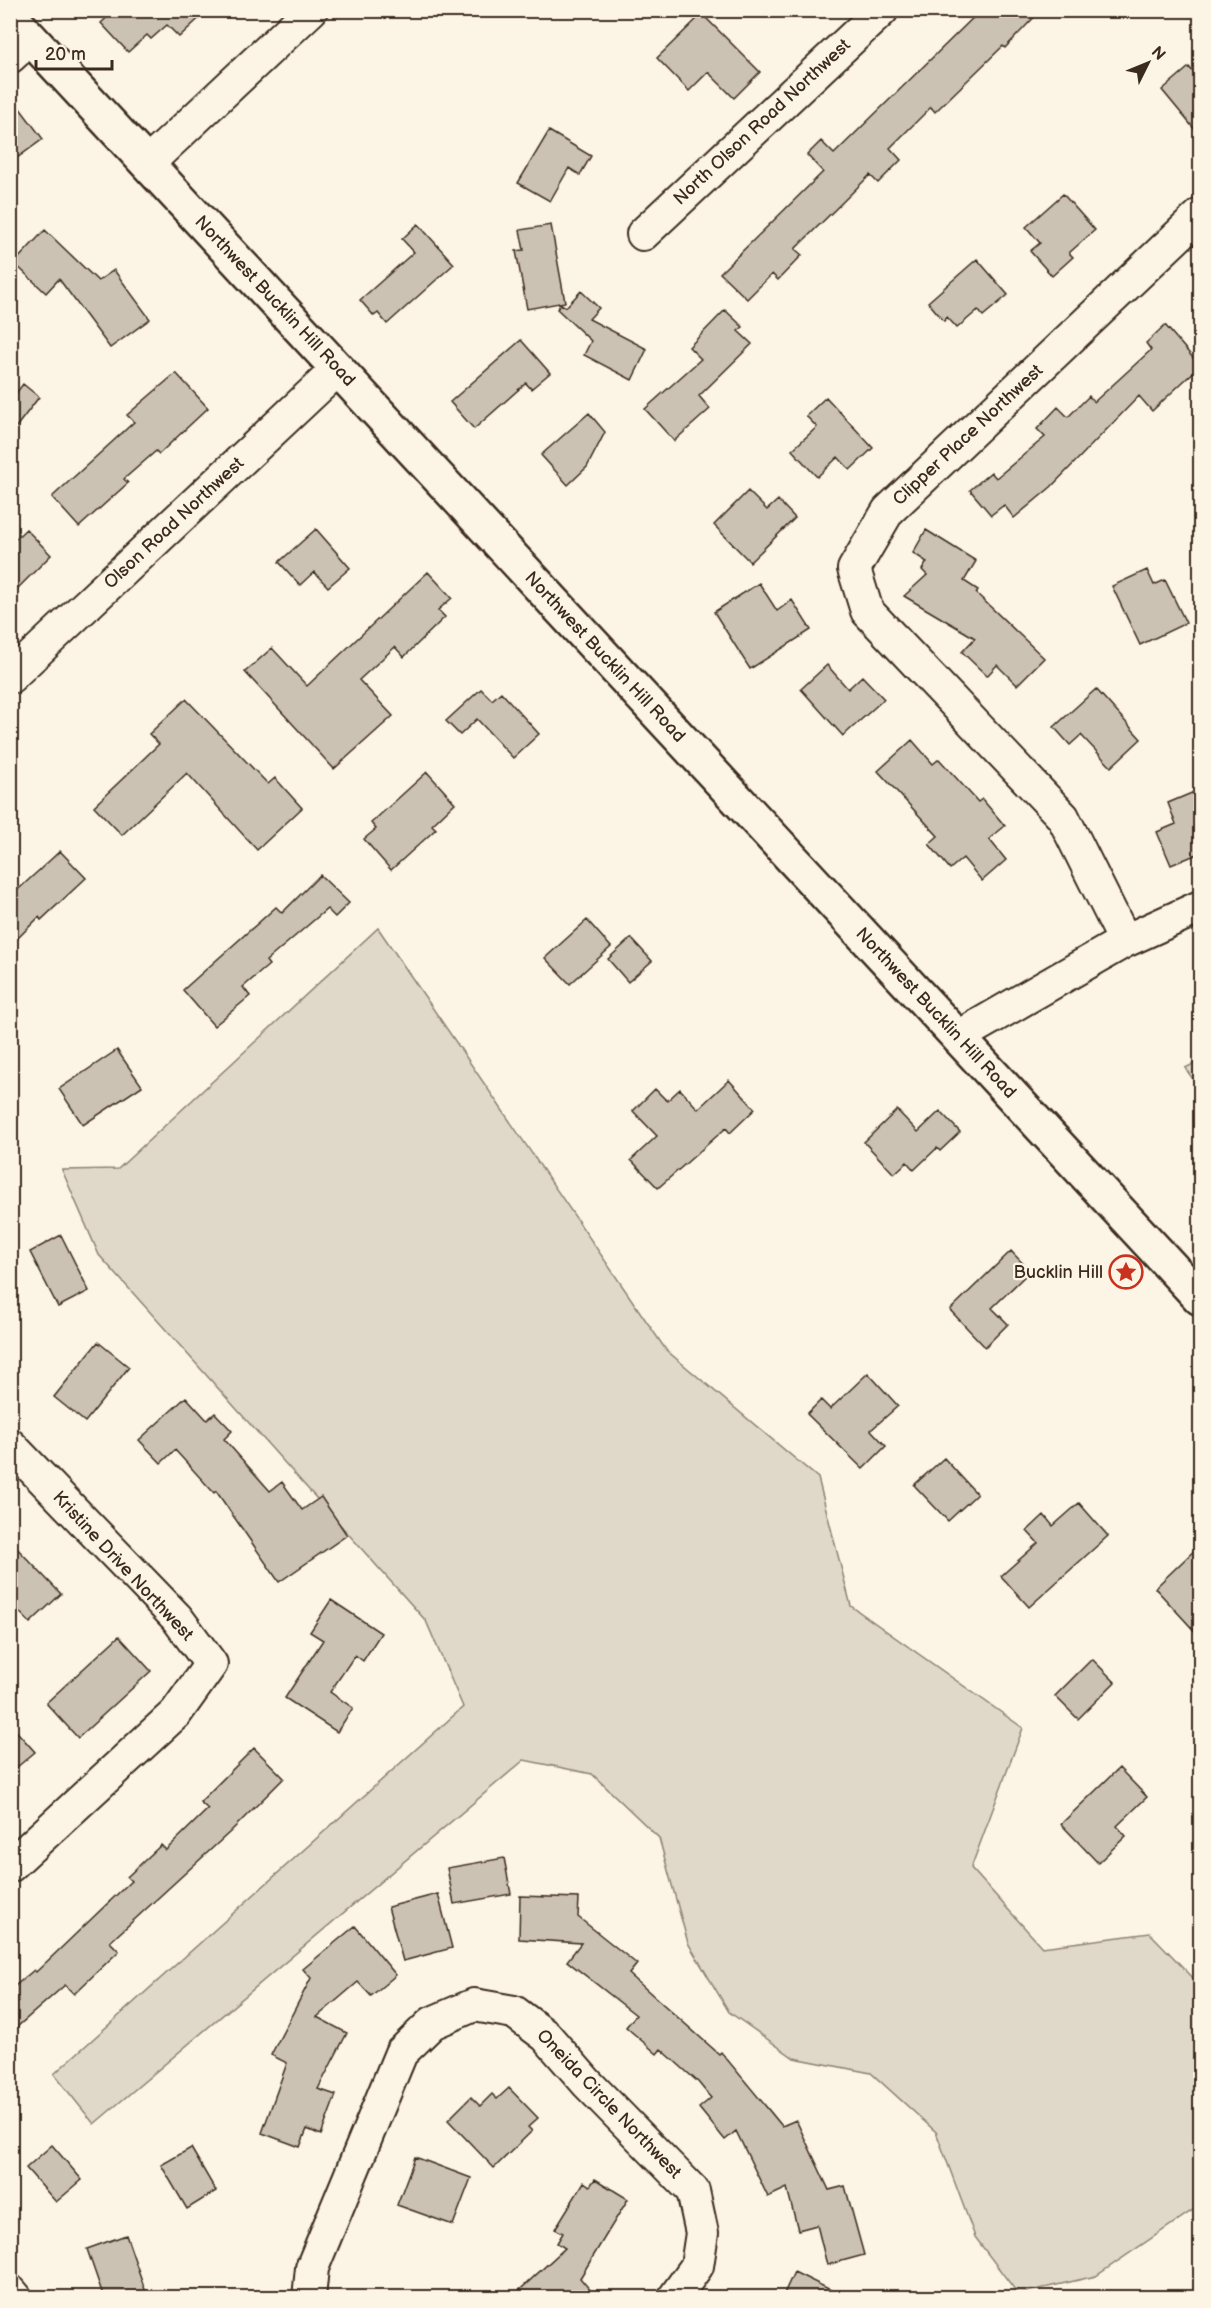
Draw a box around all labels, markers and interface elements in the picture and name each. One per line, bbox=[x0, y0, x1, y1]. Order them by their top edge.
scale bar bbox=[36, 33, 112, 71]
north arrow bbox=[1118, 33, 1178, 93]
street label: North Olson Road Northwest bbox=[669, 34, 855, 209]
text: N bbox=[1147, 43, 1169, 65]
text: 20 m bbox=[45, 44, 86, 65]
street label: Northwest Bucklin Hill Road bbox=[190, 211, 360, 391]
street label: Clipper Place Northwest bbox=[889, 360, 1048, 510]
street label: Olson Road Northwest bbox=[100, 453, 248, 593]
street label: Northwest Bucklin Hill Road bbox=[520, 567, 690, 747]
street label: Northwest Bucklin Hill Road bbox=[851, 923, 1021, 1103]
place icon: Bucklin Hill bbox=[1108, 1254, 1144, 1290]
place label: Bucklin Hill bbox=[1014, 1262, 1103, 1283]
street label: Kristine Drive Northwest bbox=[48, 1487, 198, 1645]
street label: Oneida Circle Northwest bbox=[532, 2025, 686, 2183]

